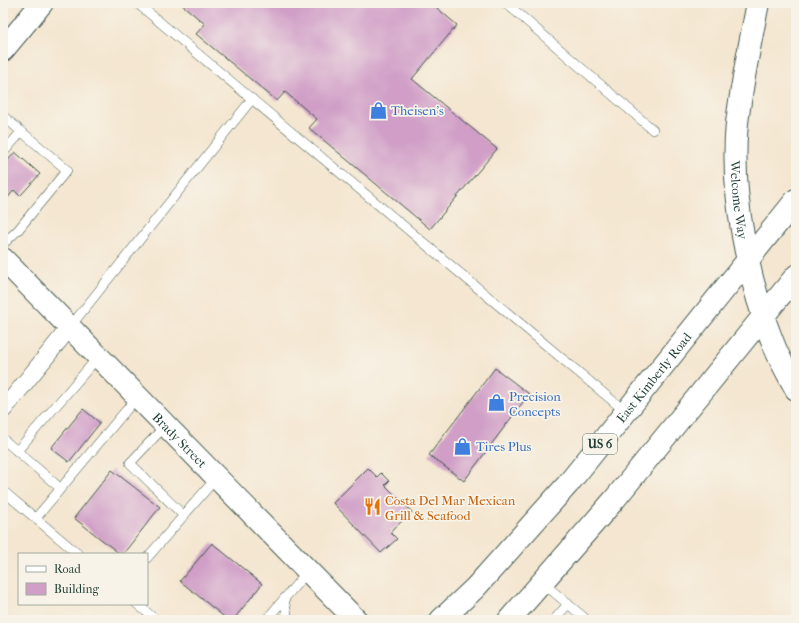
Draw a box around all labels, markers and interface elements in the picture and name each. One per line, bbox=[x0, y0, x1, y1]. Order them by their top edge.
shop icon: Theisen's bbox=[368, 100, 388, 120]
place label: Theisen's bbox=[391, 103, 444, 118]
street label: Welcome Way bbox=[728, 159, 751, 241]
street label: East Kimberly Road bbox=[613, 329, 695, 425]
place label: Precision Concepts bbox=[509, 389, 561, 419]
shop icon: Precision Concepts bbox=[486, 393, 506, 413]
street label: Brady Street bbox=[150, 409, 210, 471]
road number: US 6 bbox=[583, 434, 617, 454]
shop icon: Tires Plus bbox=[453, 436, 473, 456]
place label: Tires Plus bbox=[476, 439, 532, 454]
place label: Costa Del Mar Mexican Grill & Seafood bbox=[385, 493, 516, 523]
restaurant icon: Costa Del Mar Mexican Grill & Seafood bbox=[362, 497, 382, 517]
legend bbox=[18, 553, 148, 605]
text: Road bbox=[54, 562, 81, 576]
text: Building bbox=[54, 582, 99, 596]

